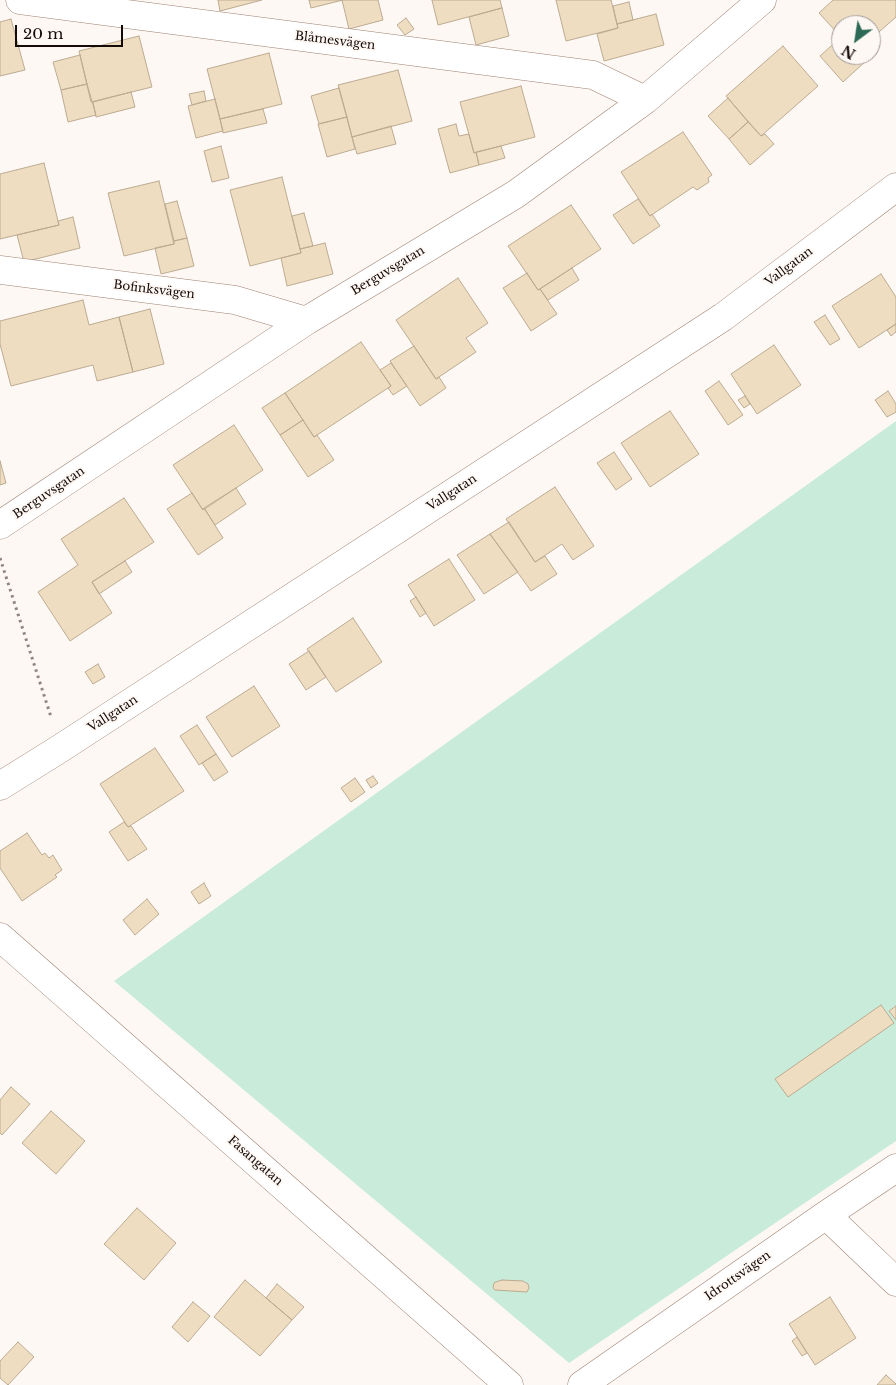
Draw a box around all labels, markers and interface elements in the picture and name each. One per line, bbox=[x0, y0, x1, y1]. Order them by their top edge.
scale bar bbox=[18, 15, 125, 47]
north arrow bbox=[831, 15, 881, 65]
text: 20 m bbox=[23, 24, 63, 43]
street label: Blåmesvägen bbox=[294, 29, 376, 53]
text: N bbox=[839, 41, 859, 63]
street label: Berguvsgatan bbox=[349, 243, 427, 299]
street label: Vallgatan bbox=[762, 244, 816, 290]
street label: Bofinksvägen bbox=[112, 278, 196, 302]
street label: Berguvsgatan bbox=[11, 464, 87, 522]
street label: Vallgatan bbox=[425, 472, 479, 514]
street label: Vallgatan bbox=[86, 693, 140, 735]
street label: Fasangatan bbox=[225, 1133, 285, 1189]
street label: Idrottsvägen bbox=[702, 1248, 774, 1304]

